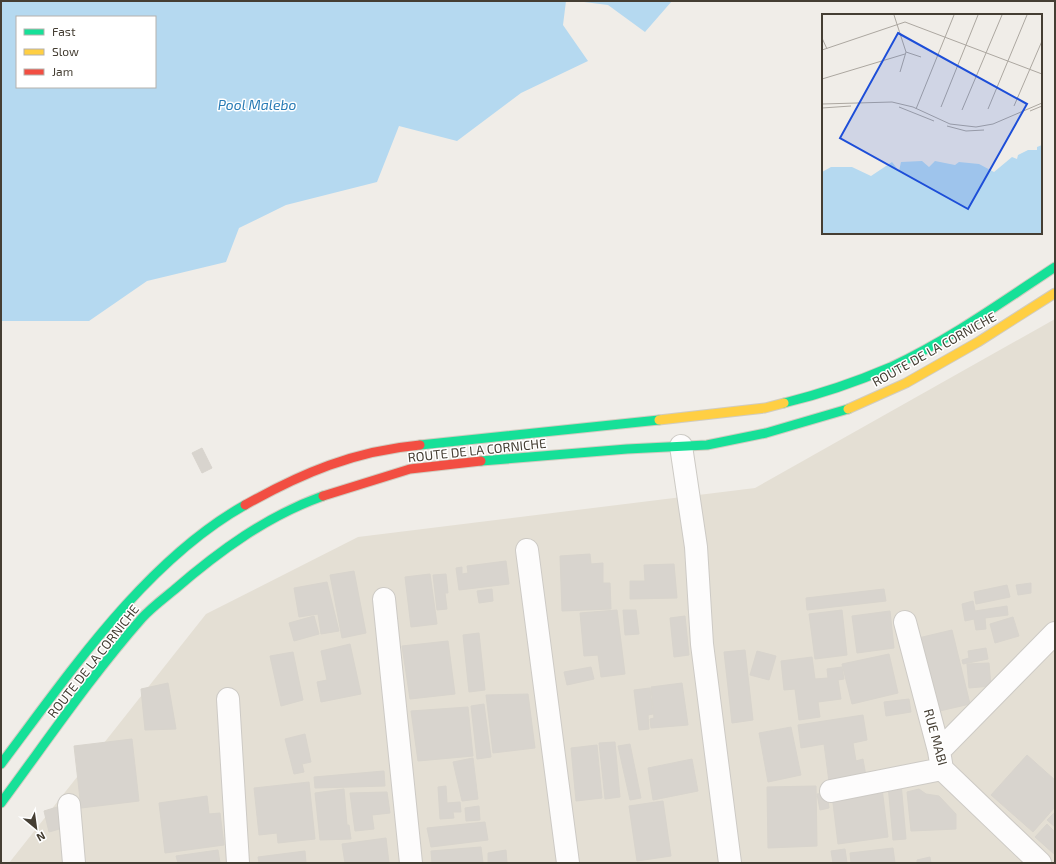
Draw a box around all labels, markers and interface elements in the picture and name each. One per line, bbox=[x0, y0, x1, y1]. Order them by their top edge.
inset map bbox=[822, 14, 1042, 234]
legend bbox=[16, 16, 156, 88]
text: Fast bbox=[52, 24, 76, 38]
text: Slow bbox=[52, 44, 79, 58]
text: Jam bbox=[52, 64, 73, 78]
water label: Pool Malebo bbox=[218, 96, 296, 113]
street label: ROUTE DE LA CORNICHE bbox=[869, 308, 999, 390]
street label: ROUTE DE LA CORNICHE bbox=[407, 435, 547, 465]
street label: ROUTE DE LA CORNICHE bbox=[44, 601, 142, 721]
street label: RUE MABI bbox=[921, 707, 951, 767]
north arrow bbox=[16, 808, 56, 848]
text: N bbox=[34, 830, 48, 845]

